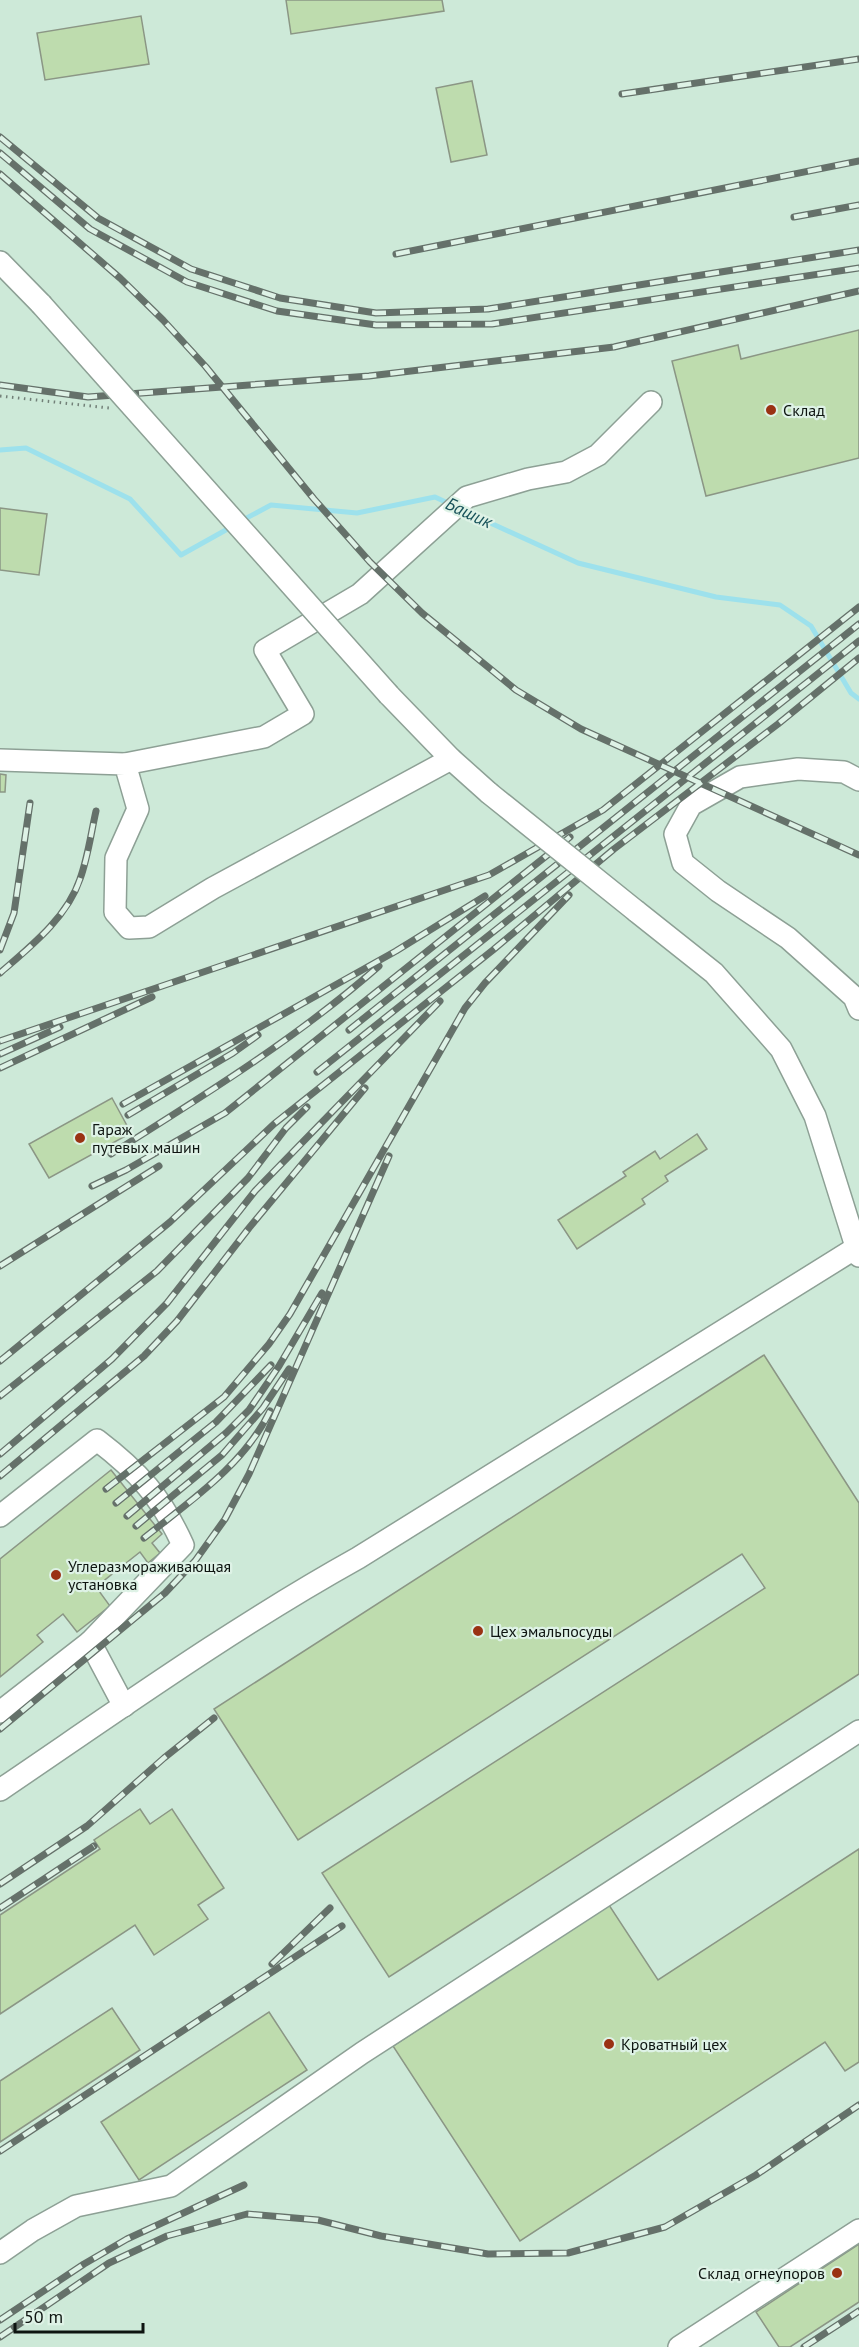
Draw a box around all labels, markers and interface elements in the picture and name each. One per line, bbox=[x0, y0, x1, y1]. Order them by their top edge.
place label: Склад bbox=[783, 400, 825, 420]
marker: Склад bbox=[764, 403, 778, 417]
water label: Башик bbox=[442, 492, 497, 534]
place label: Гараж путевых машин bbox=[92, 1119, 200, 1157]
marker: Гараж путевых машин bbox=[73, 1131, 87, 1145]
place label: Углеразмораживающая установка bbox=[68, 1556, 231, 1594]
marker: Углеразмораживающая установка bbox=[49, 1568, 63, 1582]
place label: Цех эмальпосуды bbox=[490, 1621, 612, 1641]
marker: Цех эмальпосуды bbox=[471, 1624, 485, 1638]
place label: Кроватный цех bbox=[621, 2034, 727, 2054]
marker: Кроватный цех bbox=[602, 2037, 616, 2051]
place label: Склад огнеупоров bbox=[698, 2263, 825, 2283]
marker: Склад огнеупоров bbox=[830, 2266, 844, 2280]
scale bar bbox=[15, 2296, 142, 2334]
text: 50 m bbox=[24, 2305, 63, 2328]

